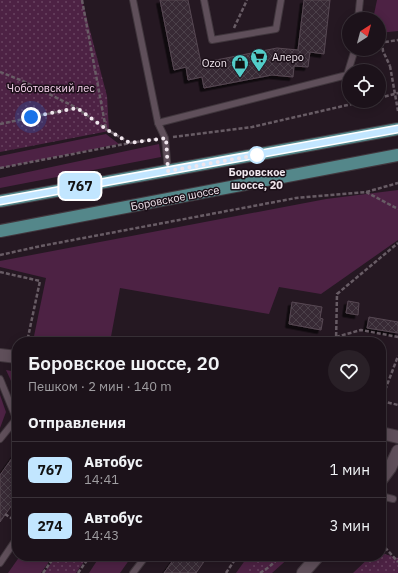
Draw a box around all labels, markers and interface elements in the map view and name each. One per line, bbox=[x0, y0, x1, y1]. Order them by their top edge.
north arrow bbox=[342, 12, 386, 56]
map controls bbox=[342, 12, 386, 108]
supermarket icon: Алеро bbox=[249, 47, 269, 72]
place label: Алеро bbox=[272, 50, 304, 64]
shop icon: Ozon bbox=[230, 53, 250, 78]
place label: Ozon bbox=[202, 56, 227, 70]
button: locate bbox=[342, 64, 386, 108]
park label: Чоботовский лес bbox=[7, 81, 95, 95]
your location bbox=[21, 107, 41, 127]
marker: Боровское шоссе, 20 bbox=[248, 146, 266, 164]
place label: Боровское шоссе, 20 bbox=[228, 165, 286, 192]
line badge: 767 bbox=[57, 173, 103, 199]
text: 767 bbox=[67, 177, 93, 195]
street label: Боровское шоссе bbox=[130, 183, 220, 213]
button: heart bbox=[328, 350, 370, 392]
text: Боровское шоссе, 20 bbox=[28, 351, 219, 375]
text: Пешком · 2 мин · 140 m bbox=[28, 378, 172, 395]
text: Отправления bbox=[28, 413, 126, 432]
text: Автобус bbox=[84, 452, 143, 471]
text: 1 мин bbox=[329, 460, 370, 479]
text: 767 bbox=[37, 461, 63, 479]
text: 14:41 bbox=[84, 471, 119, 488]
text: Автобус bbox=[84, 508, 143, 527]
text: 3 мин bbox=[329, 516, 370, 535]
text: 274 bbox=[37, 517, 63, 535]
text: 14:43 bbox=[84, 527, 119, 544]

